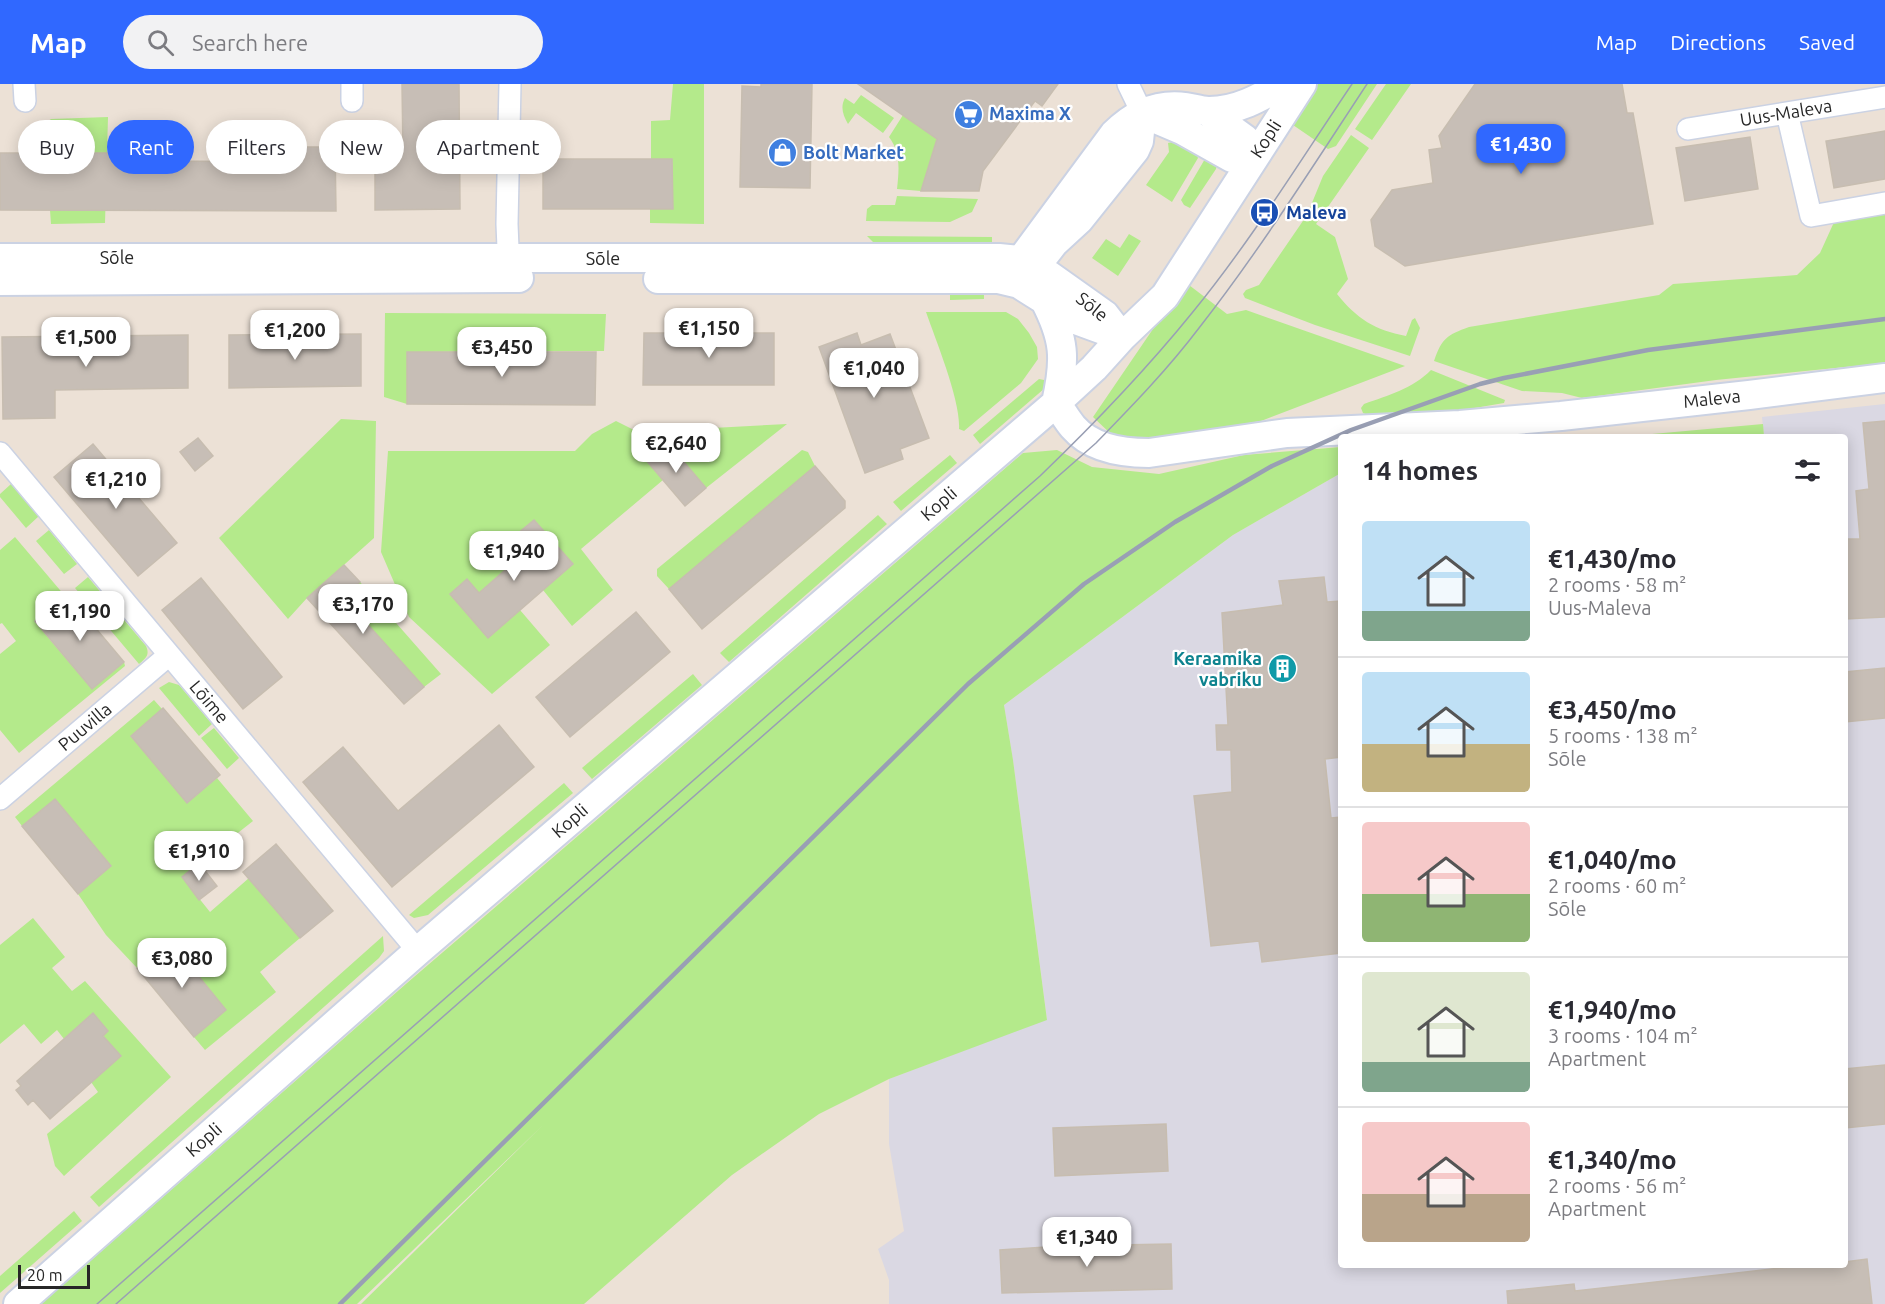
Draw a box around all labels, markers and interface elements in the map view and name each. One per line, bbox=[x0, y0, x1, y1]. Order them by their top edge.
search box bbox=[123, 15, 543, 69]
icon: search bbox=[144, 26, 177, 59]
text: Map bbox=[30, 27, 87, 58]
text: Search here bbox=[192, 30, 308, 55]
text: Map bbox=[1596, 30, 1637, 54]
text: Directions bbox=[1670, 30, 1766, 54]
text: Saved bbox=[1799, 30, 1855, 54]
street label: Uus-Maleva bbox=[1738, 95, 1833, 129]
supermarket icon: Maxima X bbox=[952, 98, 984, 130]
place label: Maxima X bbox=[989, 103, 1071, 123]
street label: Kopli bbox=[1246, 116, 1285, 161]
chip: Buy bbox=[18, 120, 95, 174]
chip: Rent bbox=[107, 120, 194, 174]
chip: Filters bbox=[206, 120, 307, 174]
chip: New bbox=[319, 120, 404, 174]
chip: Apartment bbox=[416, 120, 561, 174]
pin: €1,430 bbox=[1472, 124, 1570, 175]
text: €1,430 bbox=[1490, 132, 1552, 155]
shop icon: Bolt Market bbox=[766, 137, 798, 169]
place label: Bolt Market bbox=[803, 142, 904, 162]
bus stop icon: Maleva bbox=[1249, 197, 1281, 229]
place label: Maleva bbox=[1286, 202, 1347, 222]
street label: Sõle bbox=[100, 247, 134, 267]
street label: Sõle bbox=[586, 248, 620, 268]
street label: Sõle bbox=[1073, 288, 1112, 325]
pin: €1,150 bbox=[660, 308, 758, 359]
pin: €1,200 bbox=[246, 310, 344, 361]
text: €1,150 bbox=[678, 316, 740, 339]
pin: €1,500 bbox=[37, 317, 135, 368]
text: €1,200 bbox=[264, 318, 326, 341]
text: €1,500 bbox=[55, 325, 117, 348]
pin: €3,450 bbox=[453, 327, 551, 378]
text: €3,450 bbox=[471, 335, 533, 358]
pin: €1,040 bbox=[825, 348, 923, 399]
text: €1,040 bbox=[843, 356, 905, 379]
street label: Maleva bbox=[1682, 385, 1742, 411]
pin: €2,640 bbox=[627, 423, 725, 474]
text: €2,640 bbox=[645, 431, 707, 454]
icon: filters bbox=[1791, 454, 1824, 487]
text: 14 homes bbox=[1362, 456, 1478, 485]
pin: €1,210 bbox=[67, 459, 165, 510]
text: €1,210 bbox=[85, 467, 147, 490]
street label: Kopli bbox=[916, 482, 960, 524]
pin: €1,940 bbox=[465, 531, 563, 582]
text: €1,940 bbox=[483, 539, 545, 562]
text: €1,430/mo bbox=[1548, 544, 1677, 573]
icon: home bbox=[1410, 545, 1482, 617]
text: 2 rooms · 58 m² bbox=[1548, 573, 1686, 596]
pin: €3,170 bbox=[314, 584, 412, 635]
pin: €1,190 bbox=[31, 591, 129, 642]
text: €3,170 bbox=[332, 592, 394, 615]
text: Uus-Maleva bbox=[1548, 596, 1652, 619]
text: €1,190 bbox=[49, 599, 111, 622]
place label: Keraamika vabriku bbox=[1173, 648, 1262, 689]
building icon: Keraamika vabriku bbox=[1267, 653, 1299, 685]
street label: Lõime bbox=[186, 676, 233, 727]
text: €3,450/mo bbox=[1548, 695, 1677, 724]
icon: home bbox=[1410, 696, 1482, 768]
street label: Puuvilla bbox=[54, 698, 115, 754]
text: 5 rooms · 138 m² bbox=[1548, 724, 1698, 747]
text: Sõle bbox=[1548, 747, 1586, 770]
street label: Kopli bbox=[547, 799, 591, 841]
pin: €1,910 bbox=[150, 831, 248, 882]
text: €1,910 bbox=[168, 839, 230, 862]
text: €1,040/mo bbox=[1548, 845, 1677, 874]
icon: home bbox=[1410, 846, 1482, 918]
text: 2 rooms · 60 m² bbox=[1548, 874, 1686, 897]
text: Sõle bbox=[1548, 897, 1586, 920]
pin: €3,080 bbox=[133, 938, 231, 989]
text: €3,080 bbox=[151, 946, 213, 969]
text: €1,940/mo bbox=[1548, 995, 1677, 1024]
icon: home bbox=[1410, 996, 1482, 1068]
text: 3 rooms · 104 m² bbox=[1548, 1024, 1698, 1047]
text: Apartment bbox=[1548, 1047, 1646, 1070]
street label: Kopli bbox=[181, 1118, 225, 1160]
text: €1,340/mo bbox=[1548, 1145, 1677, 1174]
icon: home bbox=[1410, 1146, 1482, 1218]
text: 2 rooms · 56 m² bbox=[1548, 1174, 1686, 1197]
text: Apartment bbox=[1548, 1197, 1646, 1220]
pin: €1,340 bbox=[1038, 1217, 1136, 1268]
text: €1,340 bbox=[1056, 1225, 1118, 1248]
scale bar bbox=[18, 1262, 90, 1290]
text: 20 m bbox=[27, 1266, 63, 1284]

